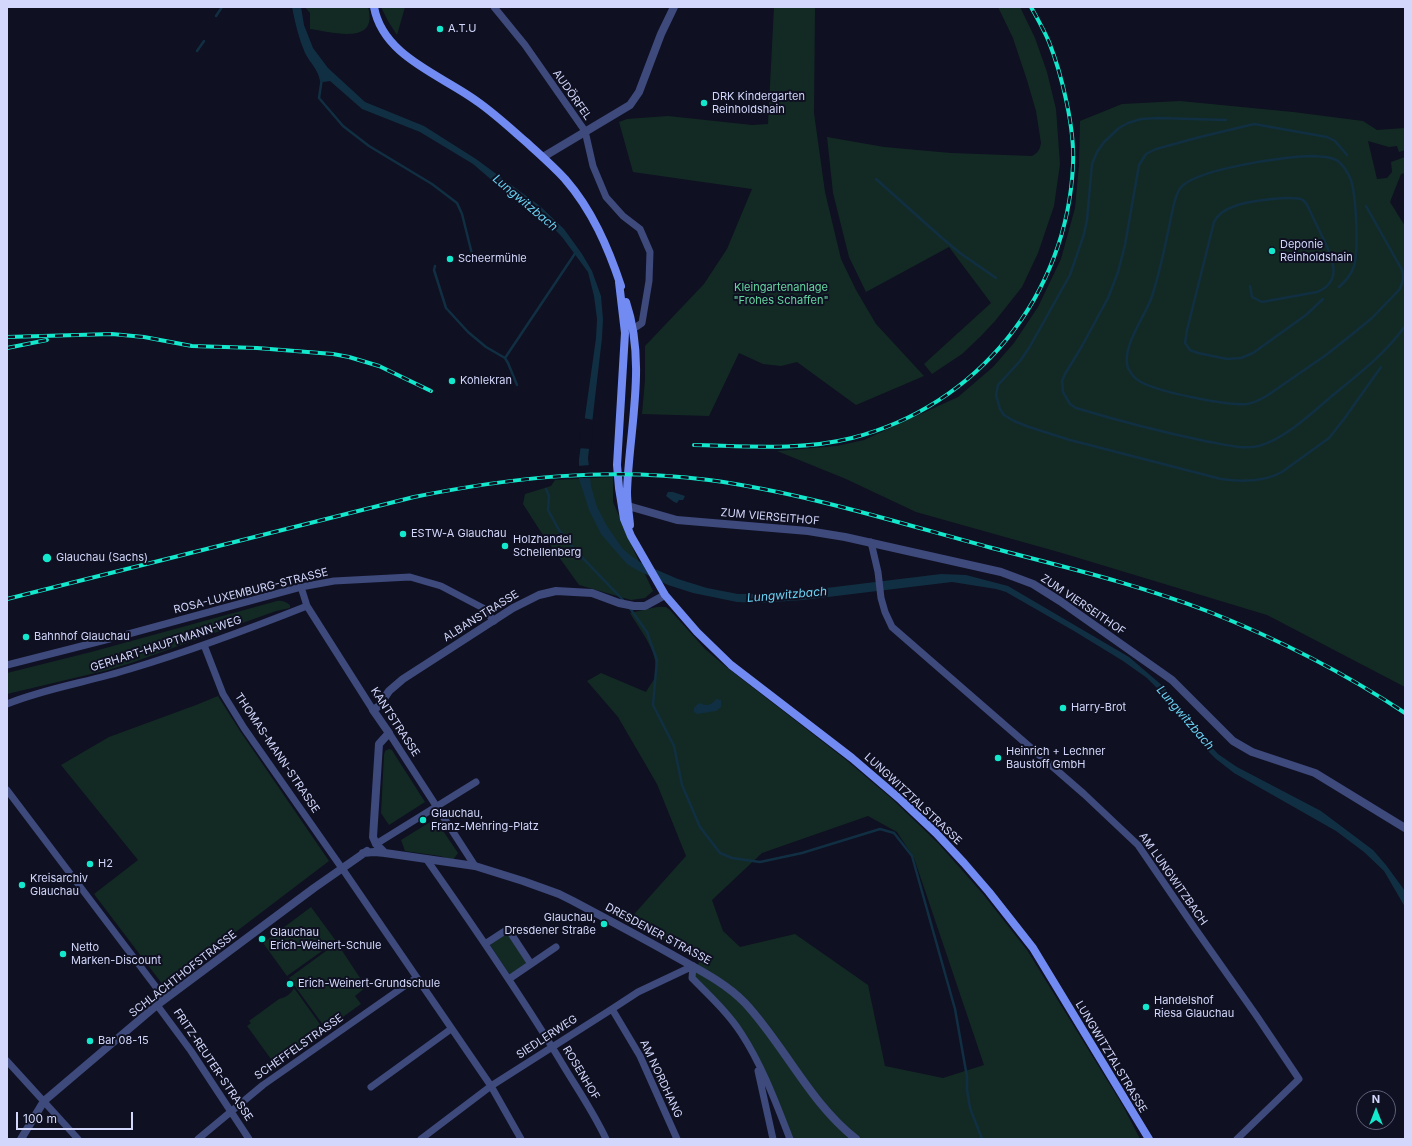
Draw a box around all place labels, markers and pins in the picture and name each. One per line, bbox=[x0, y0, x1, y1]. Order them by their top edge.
place label: A.T.U bbox=[448, 22, 476, 36]
marker: A.T.U bbox=[435, 24, 445, 34]
place label: DRK Kindergarten Reinholdshain bbox=[712, 90, 805, 116]
marker: DRK Kindergarten Reinholdshain bbox=[699, 98, 709, 108]
place label: Deponie Reinholdshain bbox=[1280, 238, 1353, 264]
marker: Deponie Reinholdshain bbox=[1267, 246, 1277, 256]
place label: Scheermühle bbox=[458, 252, 527, 266]
marker: Scheermühle bbox=[445, 254, 455, 264]
place label: Kohlekran bbox=[460, 374, 512, 388]
marker: Kohlekran bbox=[447, 376, 457, 386]
place label: ESTW-A Glauchau bbox=[411, 527, 506, 541]
marker: ESTW-A Glauchau bbox=[398, 529, 408, 539]
place label: Holzhandel Schellenberg bbox=[513, 533, 581, 559]
marker: Holzhandel Schellenberg bbox=[500, 541, 510, 551]
place label: Glauchau (Sachs) bbox=[56, 551, 148, 565]
marker: Glauchau (Sachs) bbox=[41, 552, 53, 564]
place label: Bahnhof Glauchau bbox=[34, 630, 130, 644]
marker: Bahnhof Glauchau bbox=[21, 632, 31, 642]
place label: Harry-Brot bbox=[1071, 701, 1126, 715]
marker: Harry-Brot bbox=[1058, 703, 1068, 713]
place label: Heinrich + Lechner Baustoff GmbH bbox=[1006, 745, 1105, 771]
marker: Heinrich + Lechner Baustoff GmbH bbox=[993, 753, 1003, 763]
place label: Glauchau, Franz-Mehring-Platz bbox=[431, 807, 539, 833]
marker: Glauchau, Franz-Mehring-Platz bbox=[418, 815, 428, 825]
place label: H2 bbox=[98, 857, 113, 871]
marker: H2 bbox=[85, 859, 95, 869]
place label: Kreisarchiv Glauchau bbox=[30, 872, 88, 898]
marker: Kreisarchiv Glauchau bbox=[17, 880, 27, 890]
place label: Glauchau, Dresdener Straße bbox=[504, 911, 596, 937]
marker: Glauchau, Dresdener Straße bbox=[599, 919, 609, 929]
place label: Glauchau Erich-Weinert-Schule bbox=[270, 926, 381, 952]
marker: Glauchau Erich-Weinert-Schule bbox=[257, 934, 267, 944]
place label: Netto Marken-Discount bbox=[71, 941, 161, 967]
marker: Netto Marken-Discount bbox=[58, 949, 68, 959]
place label: Erich-Weinert-Grundschule bbox=[298, 977, 440, 991]
marker: Erich-Weinert-Grundschule bbox=[285, 979, 295, 989]
place label: Handelshof Riesa Glauchau bbox=[1154, 994, 1234, 1020]
marker: Handelshof Riesa Glauchau bbox=[1141, 1002, 1151, 1012]
place label: Bar 08-15 bbox=[98, 1034, 149, 1048]
marker: Bar 08-15 bbox=[85, 1036, 95, 1046]

